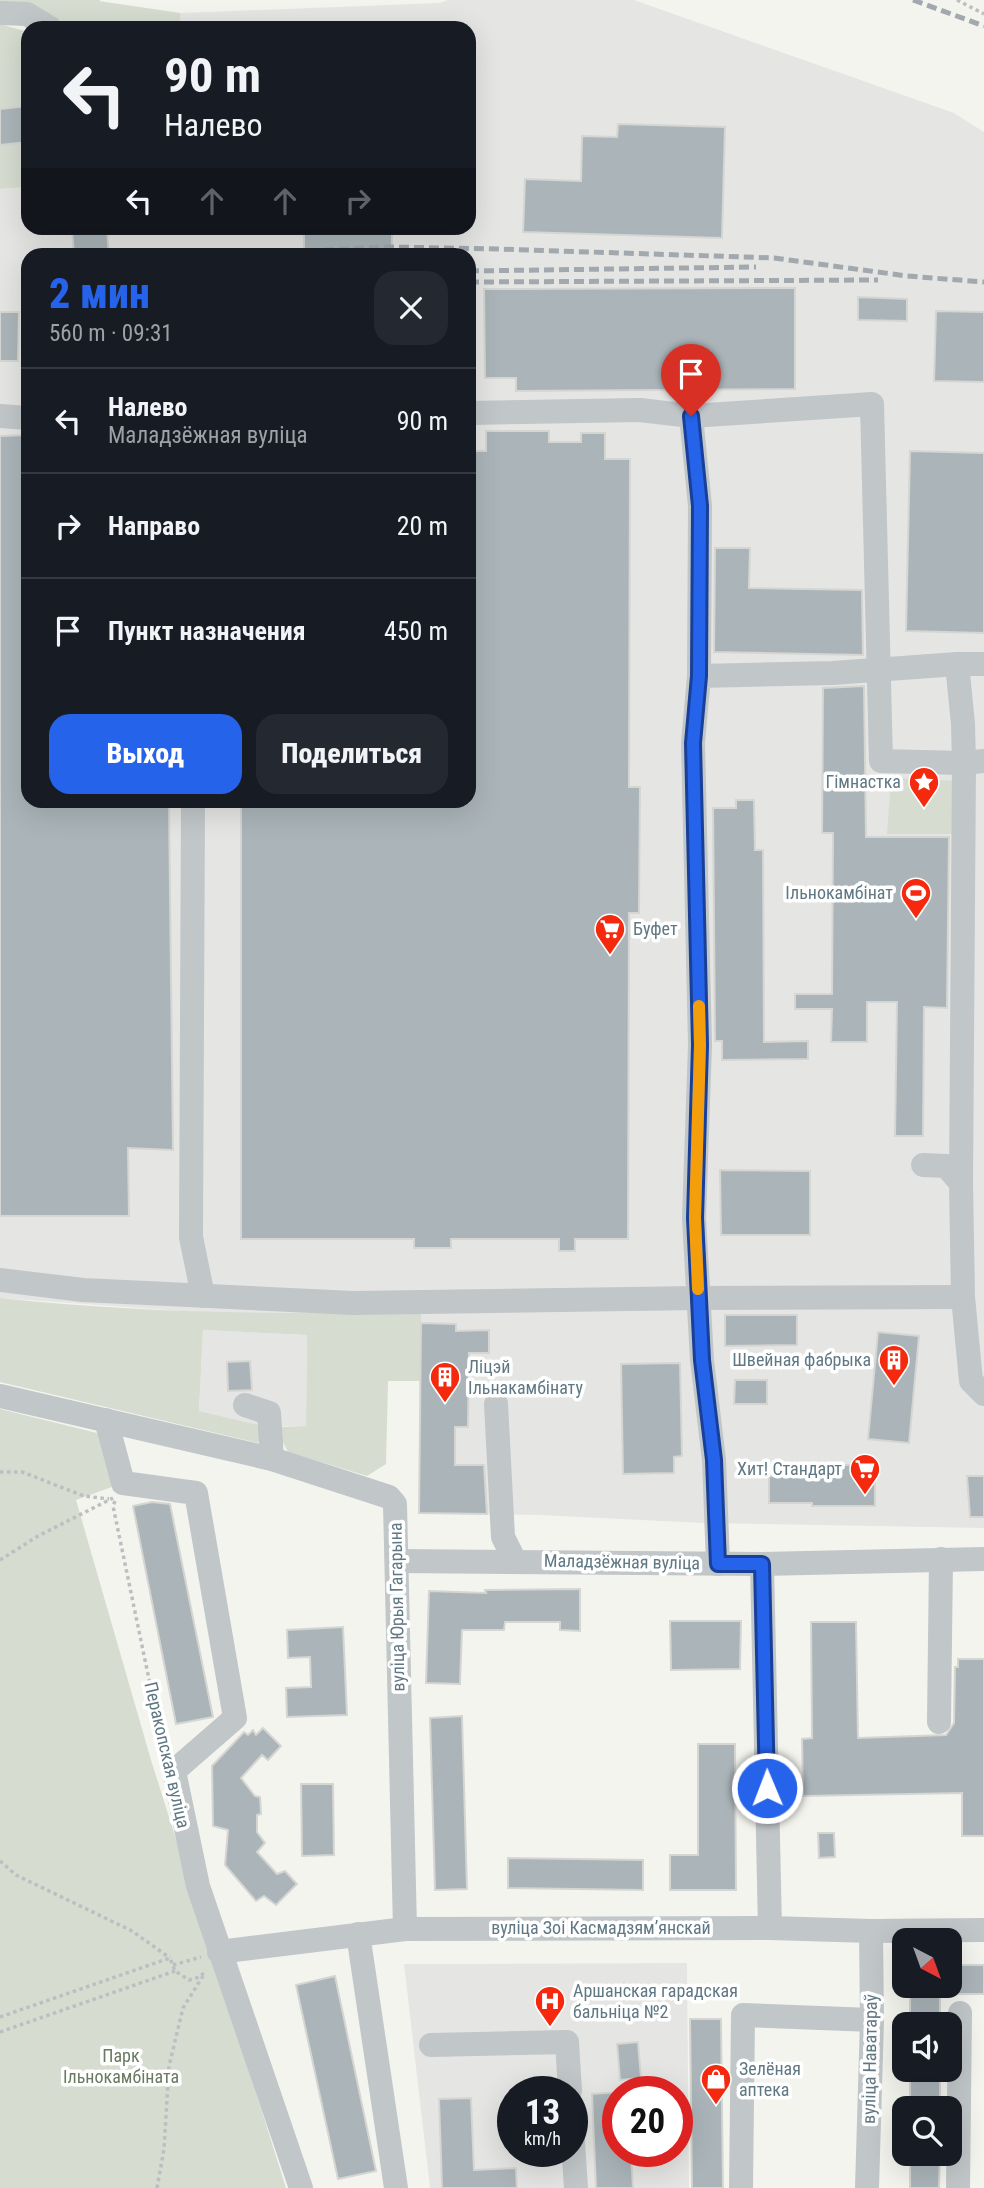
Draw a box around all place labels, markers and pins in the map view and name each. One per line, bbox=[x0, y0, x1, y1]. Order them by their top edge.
pin bbox=[661, 344, 721, 416]
place icon: Гімнастка bbox=[907, 765, 941, 809]
place label: Гімнастка bbox=[825, 771, 901, 792]
sports icon: Ільнокамбінат bbox=[899, 876, 933, 920]
place label: Ільнокамбінат bbox=[785, 882, 893, 903]
supermarket icon: Буфет bbox=[593, 912, 627, 956]
place label: Буфет bbox=[633, 918, 678, 939]
building icon: Швейная фабрыка bbox=[877, 1343, 911, 1387]
place label: Швейная фабрыка bbox=[732, 1349, 871, 1370]
place label: Ліцэй Ільнакамбінату bbox=[468, 1356, 583, 1398]
building icon: Ліцэй Ільнакамбінату bbox=[428, 1360, 462, 1404]
supermarket icon: Хит! Стандарт bbox=[848, 1452, 882, 1496]
place label: Хит! Стандарт bbox=[737, 1458, 842, 1479]
place label: Аршанская гарадская бальніца №2 bbox=[573, 1980, 738, 2022]
hospital icon: Аршанская гарадская бальніца №2 bbox=[533, 1984, 567, 2028]
place label: Зелёная аптека bbox=[739, 2058, 801, 2100]
shop icon: Зелёная аптека bbox=[699, 2062, 733, 2106]

